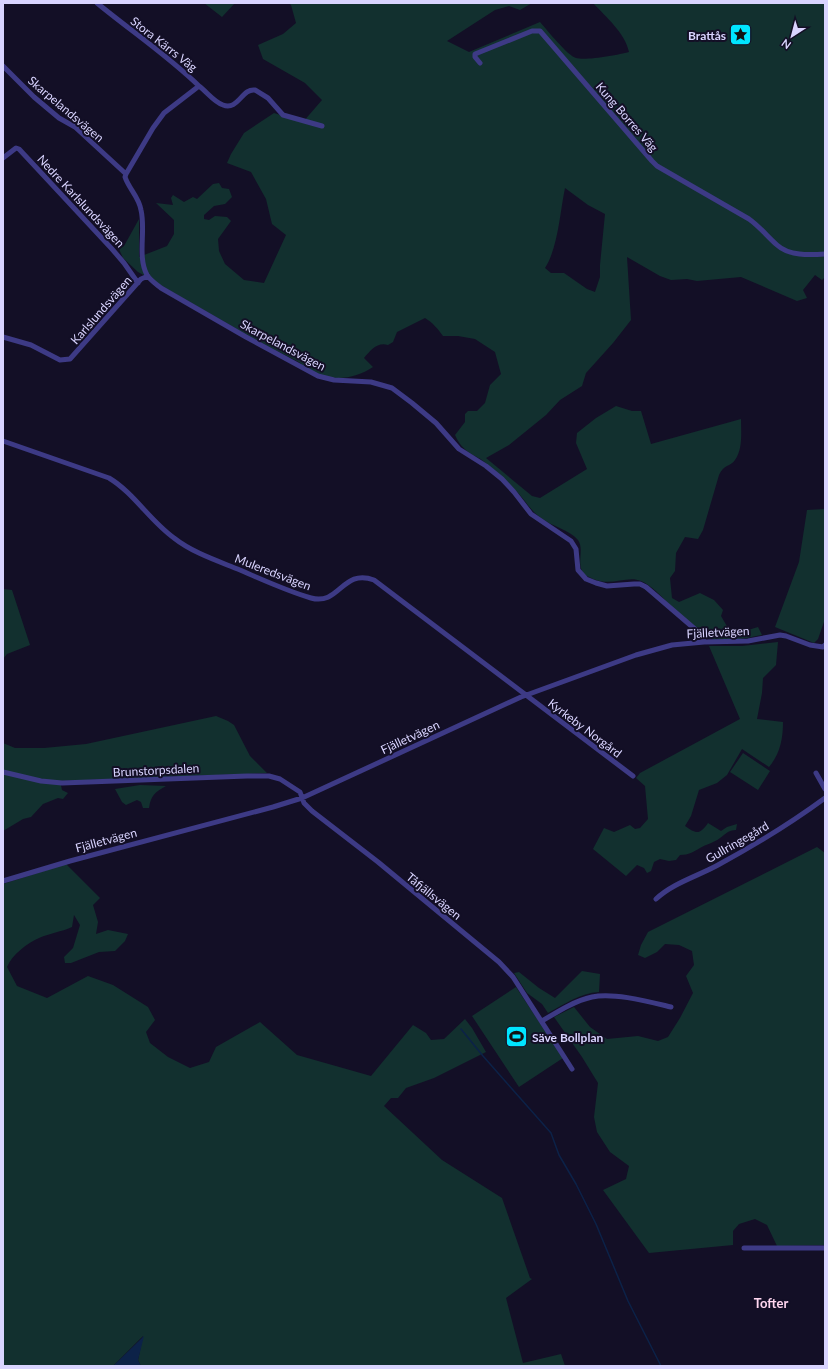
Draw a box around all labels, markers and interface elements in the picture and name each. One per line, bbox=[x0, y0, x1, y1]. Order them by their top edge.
street label: Stora Kärrs Väg bbox=[128, 13, 200, 75]
north arrow bbox=[772, 16, 812, 56]
place icon: Brattås bbox=[728, 22, 754, 48]
place label: Brattås bbox=[688, 28, 726, 43]
text: N bbox=[779, 37, 793, 52]
street label: Skarpelandsvägen bbox=[25, 73, 107, 145]
street label: Kung Borres Väg bbox=[593, 79, 661, 155]
street label: Nedre Karlslundsvägen bbox=[34, 152, 128, 250]
street label: Karlslundsvägen bbox=[67, 273, 135, 347]
street label: Skarpelandsvägen bbox=[238, 316, 328, 374]
street label: Muleredsvägen bbox=[233, 551, 313, 593]
street label: Fjälletvägen bbox=[686, 623, 750, 641]
street label: Kyrkeby Norgård bbox=[545, 695, 625, 761]
street label: Fjälletvägen bbox=[378, 717, 442, 757]
street label: Brunstorpsdalen bbox=[112, 760, 200, 780]
street label: Gullringegård bbox=[703, 818, 771, 866]
street label: Fjälletvägen bbox=[74, 825, 138, 855]
street label: Tåfjällsvägen bbox=[403, 869, 465, 923]
sports icon: Säve Bollplan bbox=[504, 1024, 530, 1050]
place label: Säve Bollplan bbox=[532, 1030, 603, 1045]
district label: Tofter bbox=[754, 1295, 788, 1311]

